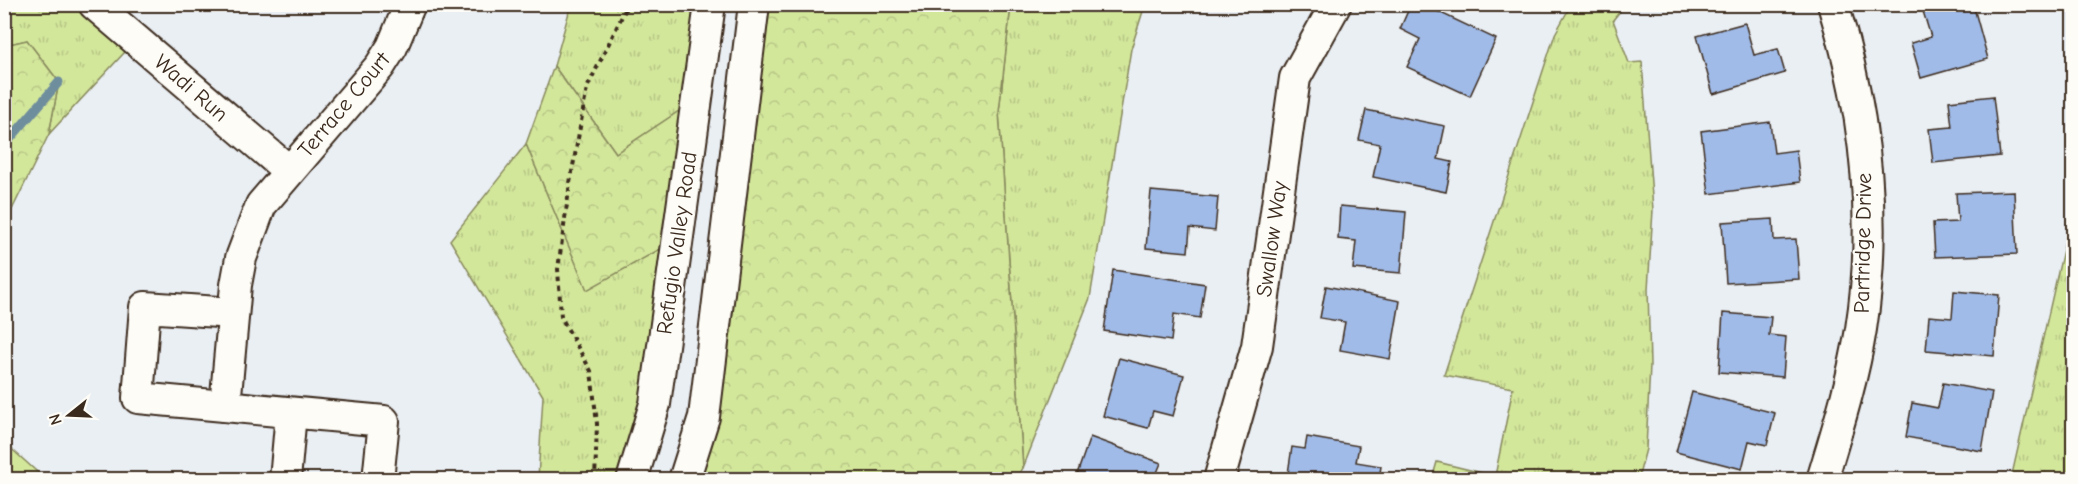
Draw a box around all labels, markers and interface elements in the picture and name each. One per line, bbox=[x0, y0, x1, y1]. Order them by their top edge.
street label: Terrace Court bbox=[292, 46, 396, 163]
street label: Wadi Run bbox=[149, 49, 233, 127]
street label: Refugio Valley Road bbox=[651, 150, 703, 336]
street label: Partridge Drive bbox=[1849, 173, 1877, 313]
street label: Swallow Way bbox=[1251, 179, 1293, 299]
north arrow bbox=[39, 385, 99, 445]
text: N bbox=[46, 412, 66, 427]

